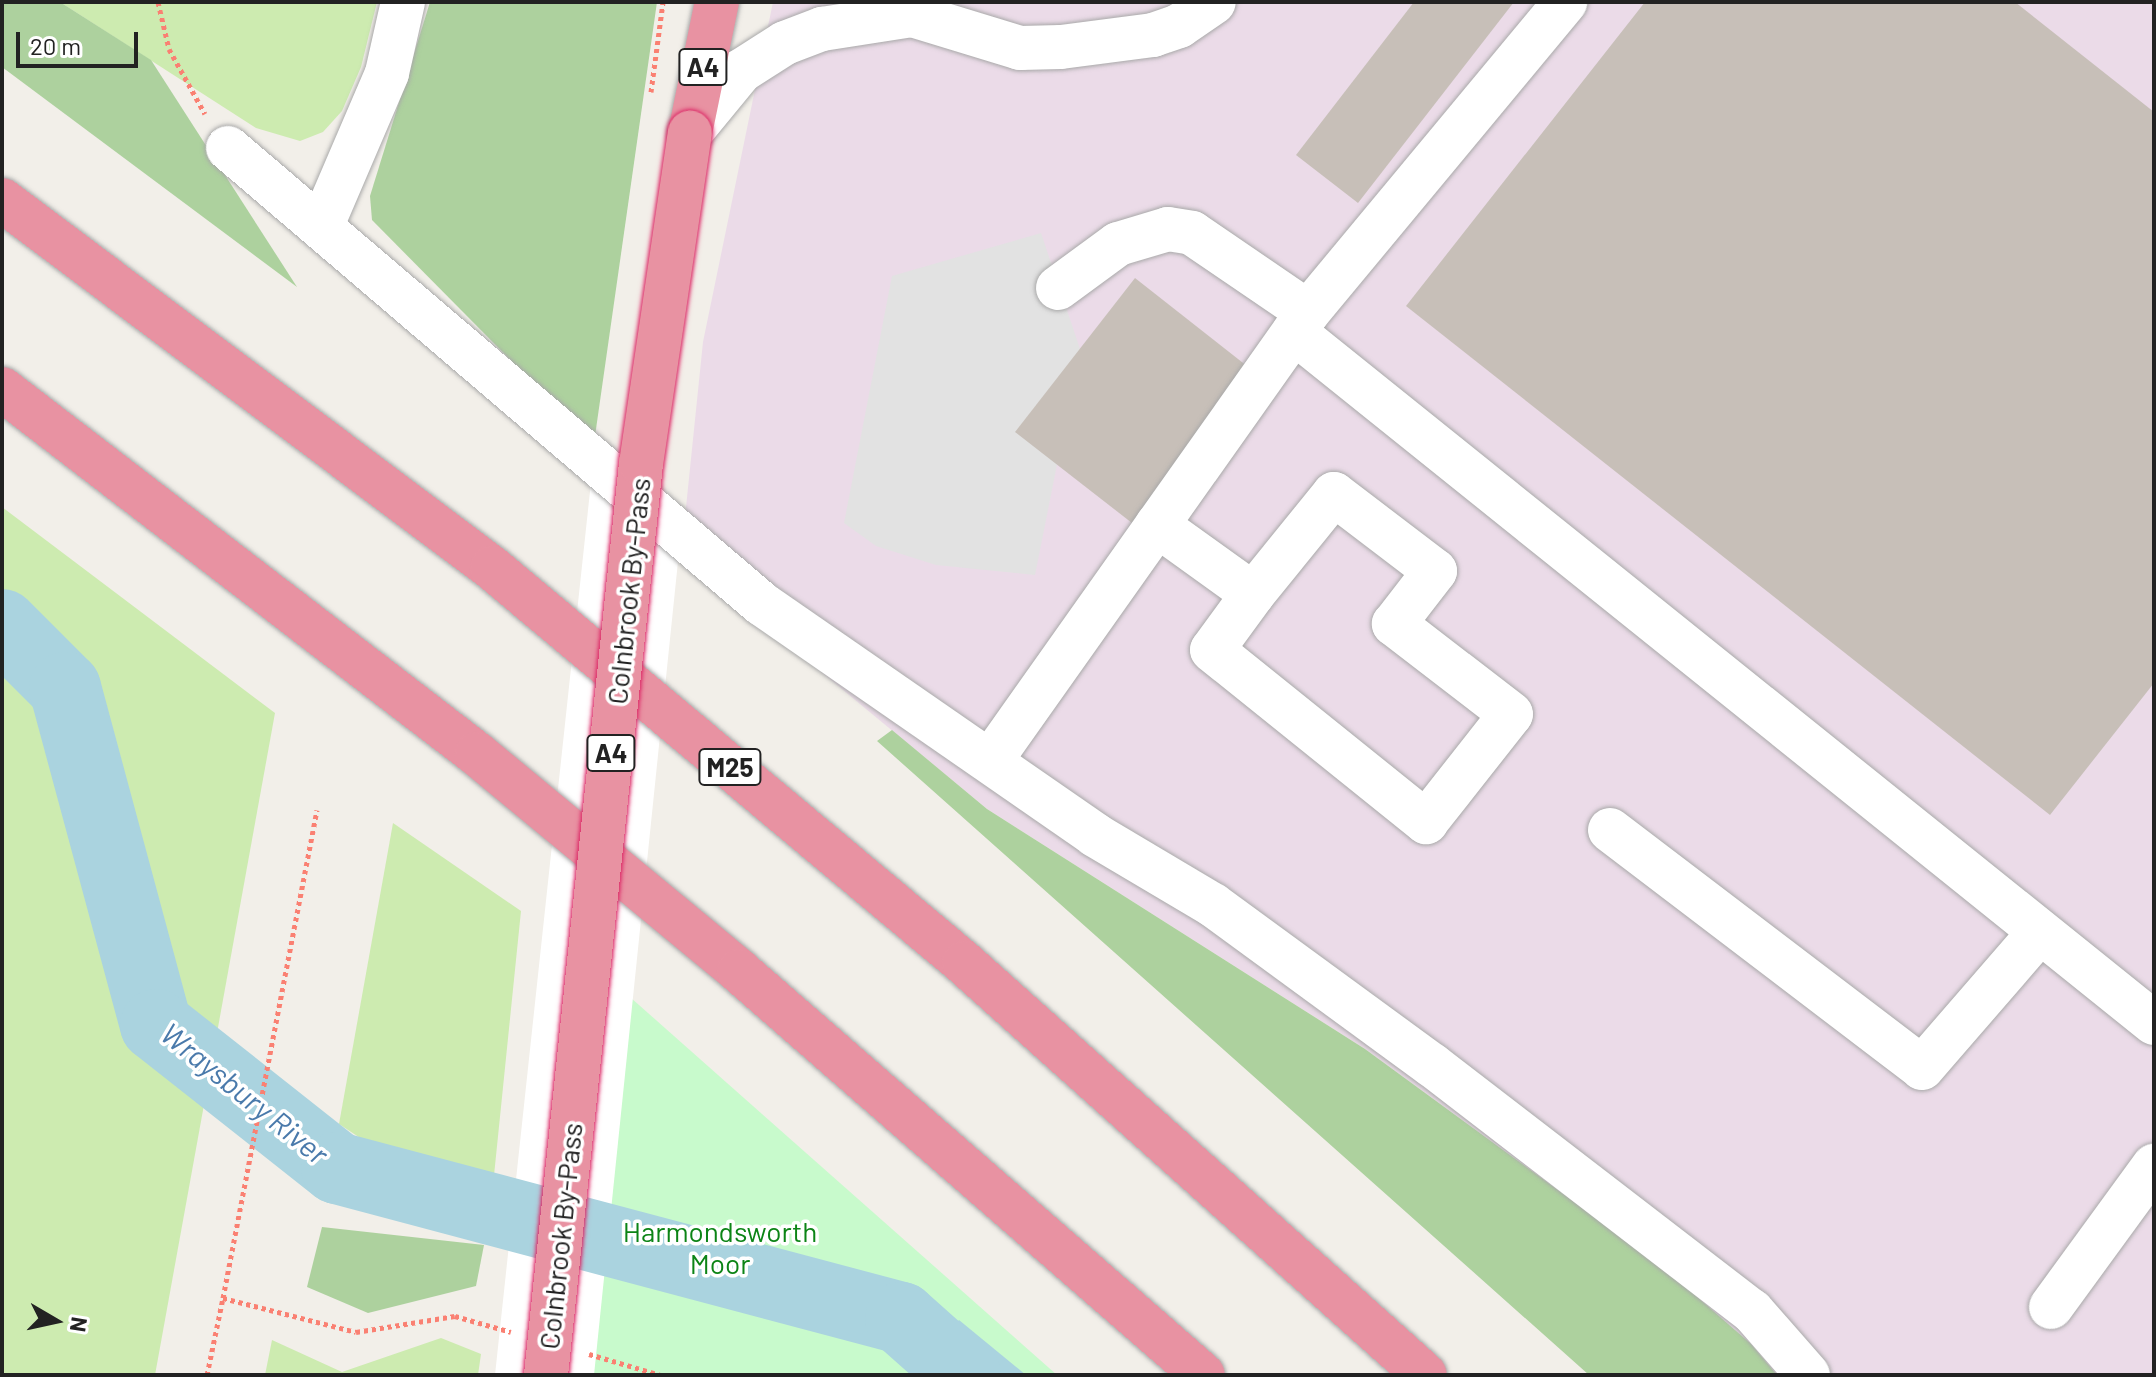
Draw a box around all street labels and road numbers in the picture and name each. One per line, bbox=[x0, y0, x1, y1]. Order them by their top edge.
road number: A4 bbox=[677, 45, 729, 89]
street label: Colnbrook By-Pass bbox=[599, 476, 657, 706]
road number: A4 bbox=[585, 731, 637, 775]
road number: M25 bbox=[698, 745, 762, 789]
street label: Colnbrook By-Pass bbox=[531, 1121, 589, 1351]

